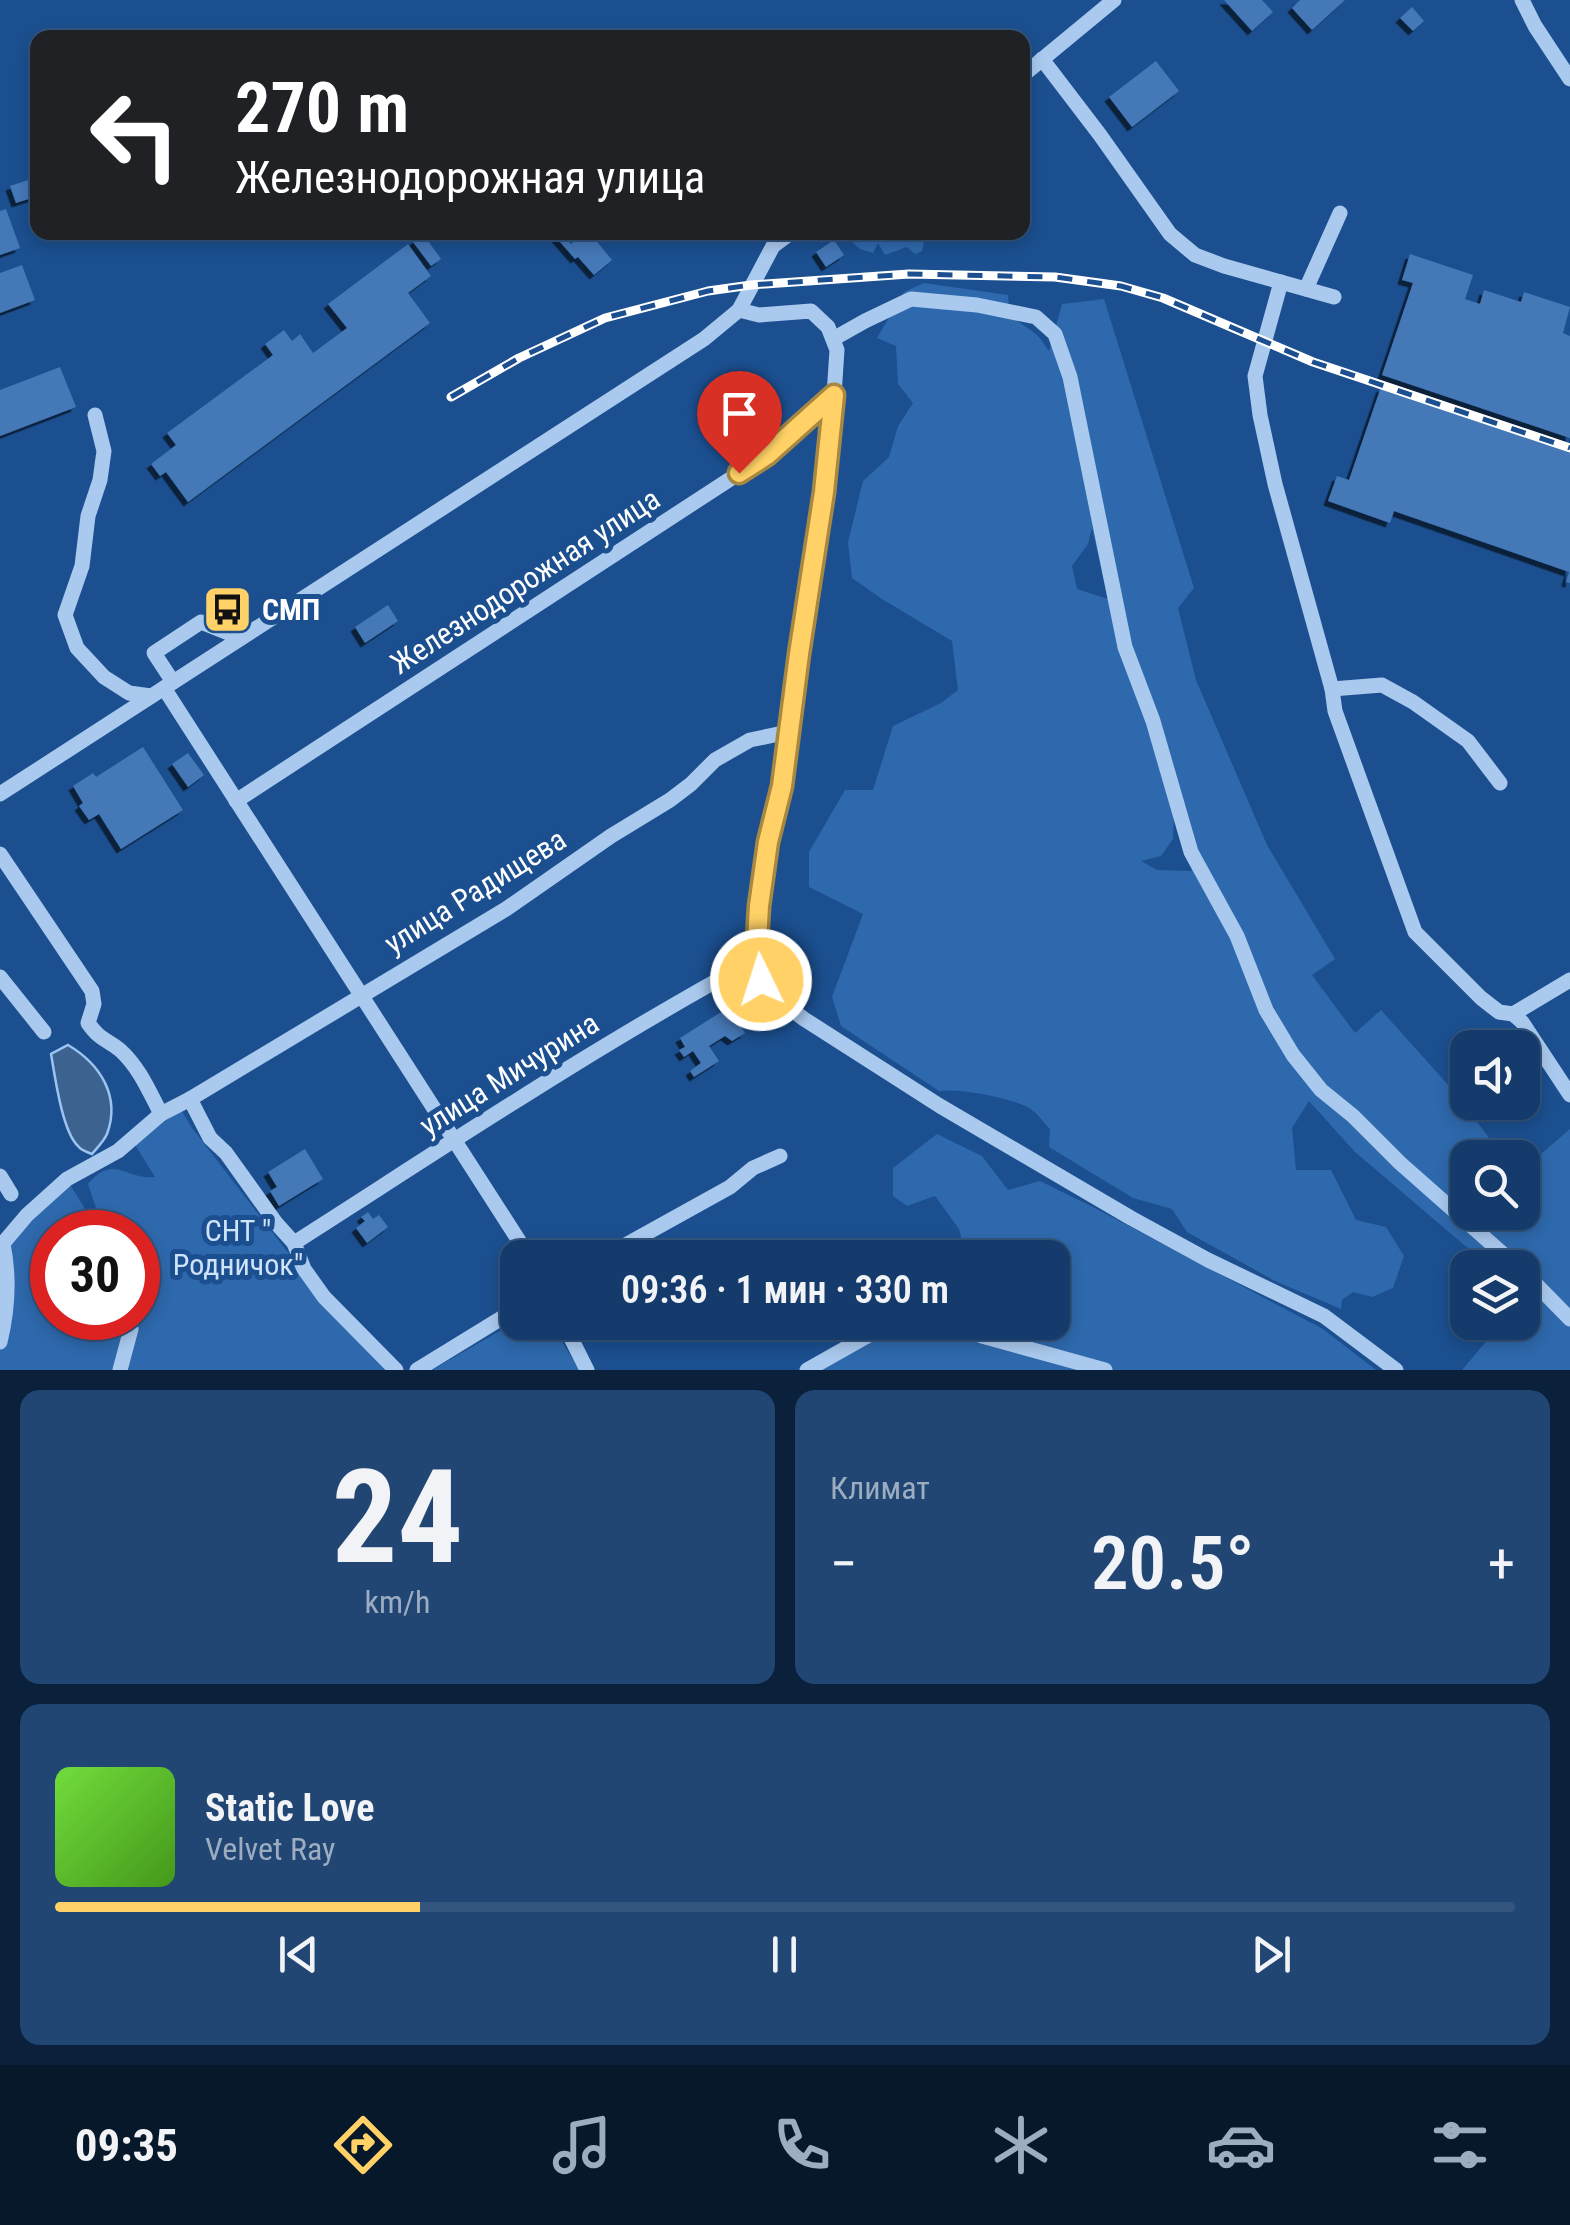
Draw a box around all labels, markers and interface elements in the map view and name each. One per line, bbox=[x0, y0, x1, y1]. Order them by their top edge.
text: 270 m bbox=[235, 67, 409, 149]
icon: left bbox=[70, 70, 200, 200]
text: Железнодорожная улица bbox=[235, 151, 705, 204]
pin bbox=[697, 371, 782, 474]
icon: arrive bbox=[712, 386, 767, 441]
street label: Железнодорожная улица bbox=[384, 481, 666, 681]
bus stop icon: СМП bbox=[201, 583, 253, 635]
place label: СМП bbox=[262, 592, 320, 627]
street label: улица Радищева bbox=[378, 821, 572, 961]
position arrow bbox=[709, 928, 813, 1032]
street label: улица Мичурина bbox=[413, 1005, 605, 1143]
map controls bbox=[1450, 1030, 1540, 1340]
button: sound bbox=[1450, 1030, 1540, 1120]
button: search bbox=[1450, 1140, 1540, 1230]
speed limit sign: 30 bbox=[30, 1210, 160, 1340]
park label: СНТ " Родничок" bbox=[173, 1213, 303, 1282]
button: layers bbox=[1450, 1250, 1540, 1340]
text: 09:36 · 1 мин · 330 m bbox=[621, 1268, 949, 1312]
text: 24 bbox=[332, 1441, 463, 1594]
text: Климат bbox=[830, 1469, 930, 1507]
text: 20.5° bbox=[1091, 1519, 1254, 1607]
text: − bbox=[830, 1532, 858, 1596]
text: + bbox=[1488, 1532, 1515, 1596]
text: km/h bbox=[365, 1583, 430, 1621]
text: Static Love bbox=[205, 1786, 374, 1830]
text: Velvet Ray bbox=[205, 1830, 335, 1868]
icon: previous bbox=[271, 1927, 326, 1982]
icon: pause bbox=[757, 1927, 812, 1982]
icon: next bbox=[1244, 1927, 1299, 1982]
icon: directions bbox=[328, 2110, 398, 2180]
icon: music bbox=[547, 2110, 617, 2180]
icon: phone bbox=[767, 2110, 837, 2180]
icon: climate bbox=[986, 2110, 1056, 2180]
icon: car bbox=[1206, 2110, 1276, 2180]
icon: filters bbox=[1425, 2110, 1495, 2180]
text: 09:35 bbox=[75, 2119, 178, 2172]

